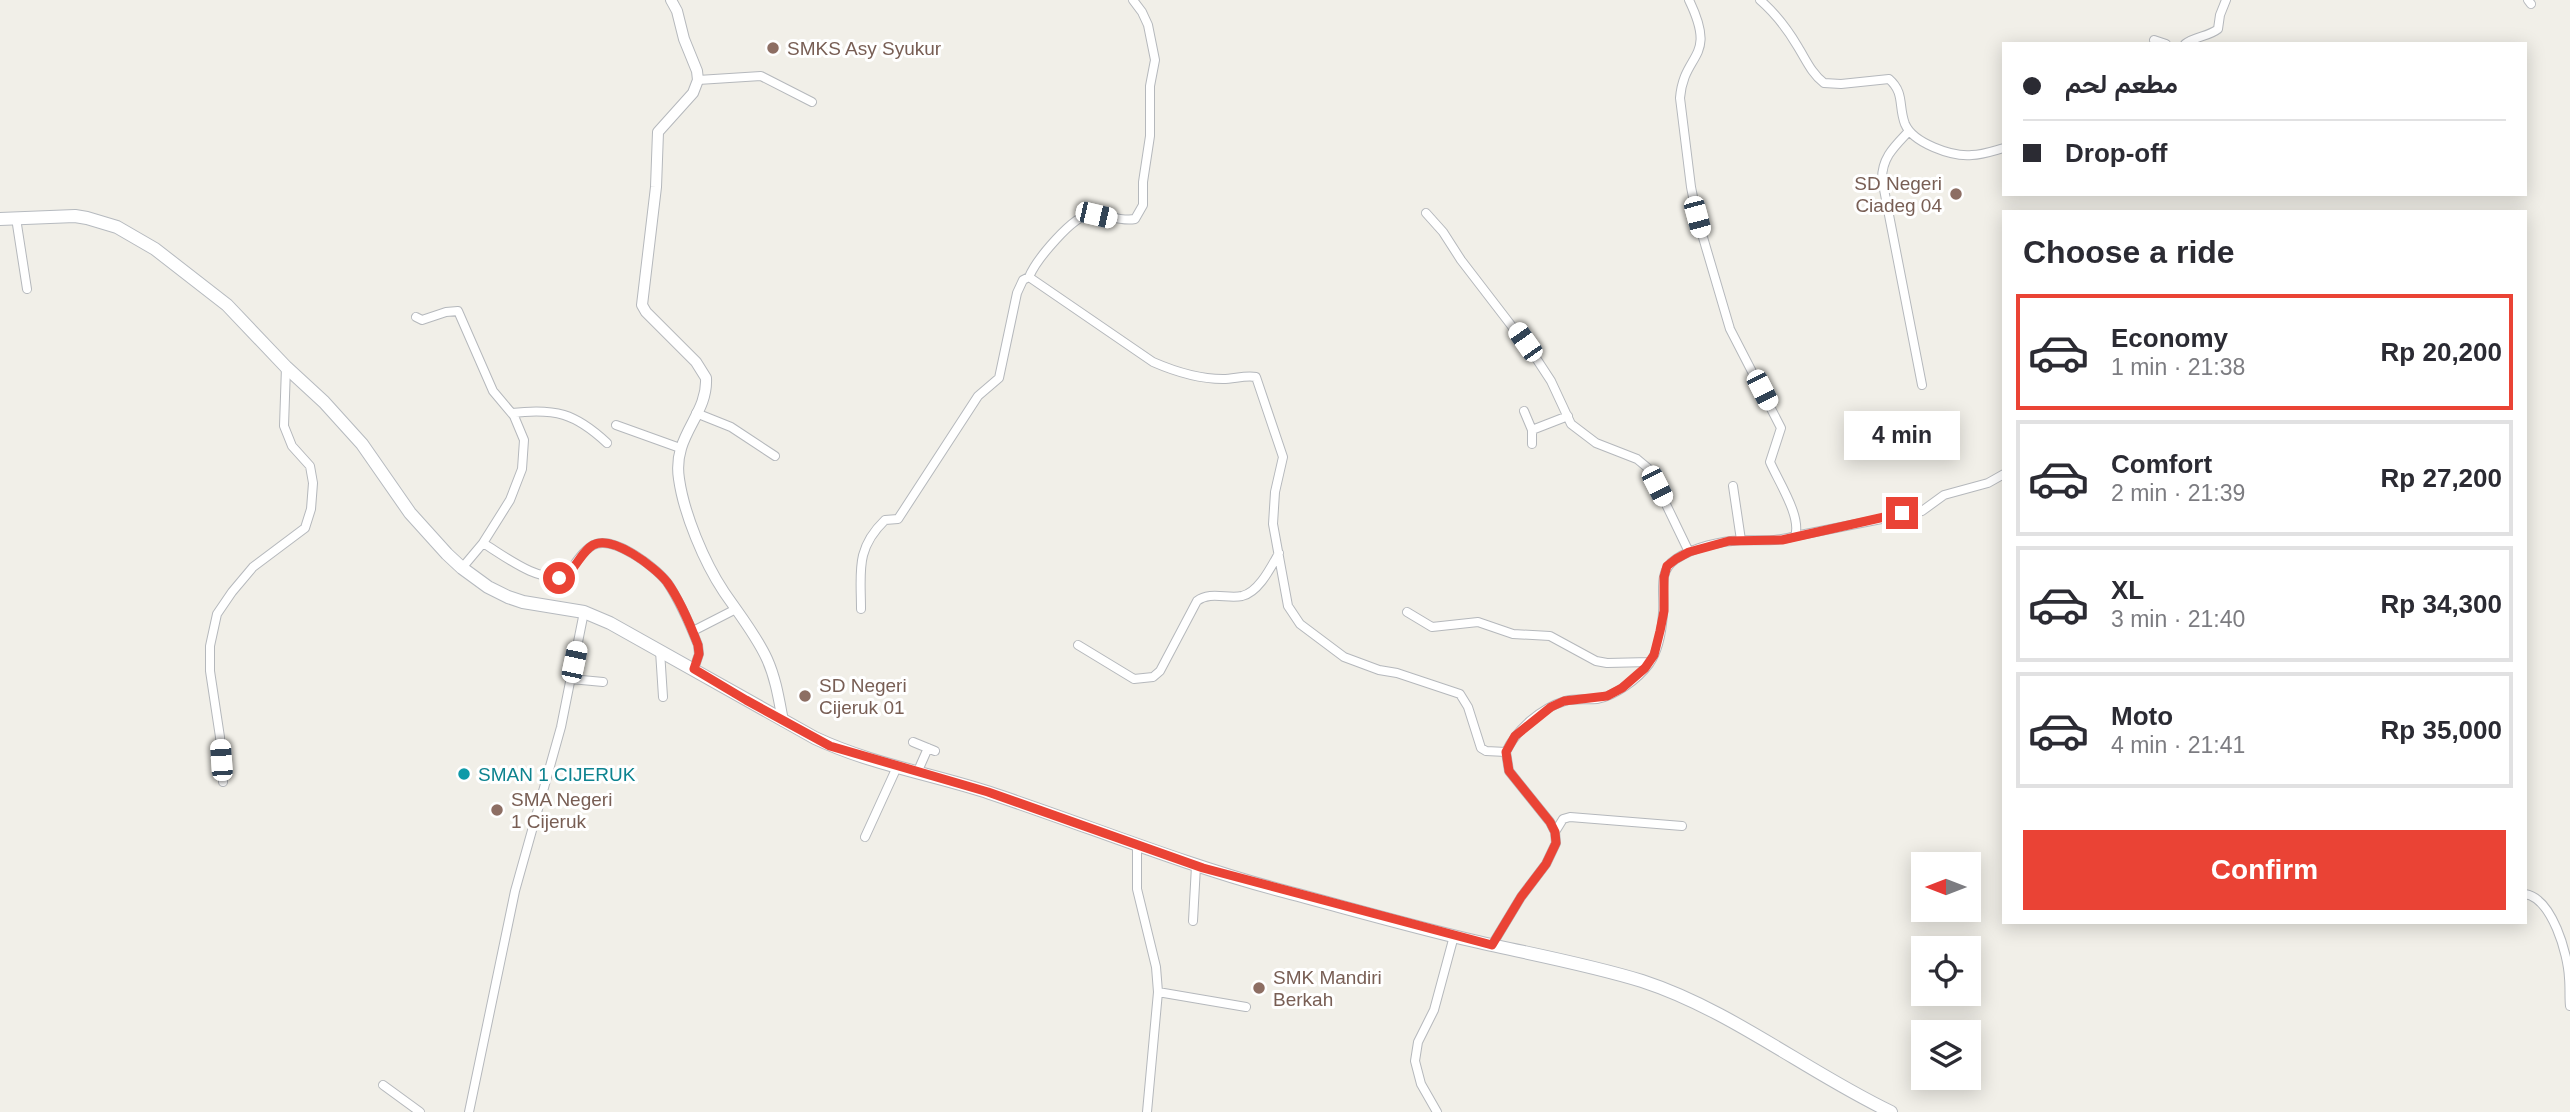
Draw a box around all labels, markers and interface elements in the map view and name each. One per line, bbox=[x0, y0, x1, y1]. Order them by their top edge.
place label: SMKS Asy Syukur bbox=[787, 38, 942, 59]
marker: SMKS Asy Syukur bbox=[765, 40, 781, 56]
text: مطعم لحم bbox=[2065, 69, 2178, 99]
text: Drop-off bbox=[2065, 138, 2168, 168]
place label: SD Negeri Ciadeg 04 bbox=[1854, 173, 1942, 216]
marker: SD Negeri Ciadeg 04 bbox=[1948, 186, 1964, 202]
car bbox=[1682, 194, 1713, 240]
car bbox=[1074, 200, 1119, 230]
text: Choose a ride bbox=[2023, 234, 2235, 270]
car bbox=[1505, 319, 1546, 365]
icon: car bbox=[2027, 321, 2090, 384]
text: Economy bbox=[2111, 323, 2228, 353]
text: Rp 20,200 bbox=[2381, 337, 2502, 367]
text: 1 min · 21:38 bbox=[2111, 354, 2245, 380]
car bbox=[1744, 367, 1781, 413]
callout: 4 min bbox=[1844, 412, 1960, 461]
text: 4 min bbox=[1872, 422, 1932, 448]
icon: car bbox=[2027, 447, 2090, 510]
text: Comfort bbox=[2111, 449, 2212, 479]
car bbox=[1639, 463, 1676, 509]
text: Rp 27,200 bbox=[2381, 463, 2502, 493]
text: 2 min · 21:39 bbox=[2111, 480, 2245, 506]
route end bbox=[1886, 497, 1918, 529]
route start bbox=[543, 562, 575, 594]
icon: car bbox=[2027, 573, 2090, 636]
text: XL bbox=[2111, 575, 2144, 605]
text: Rp 34,300 bbox=[2381, 589, 2502, 619]
text: 3 min · 21:40 bbox=[2111, 606, 2245, 632]
car bbox=[560, 639, 589, 685]
place label: SD Negeri Cijeruk 01 bbox=[819, 675, 907, 718]
marker: SD Negeri Cijeruk 01 bbox=[797, 688, 813, 704]
icon: car bbox=[2027, 699, 2090, 762]
text: Moto bbox=[2111, 701, 2173, 731]
text: Rp 35,000 bbox=[2381, 715, 2502, 745]
text: 4 min · 21:41 bbox=[2111, 732, 2245, 758]
car bbox=[210, 738, 233, 782]
place label: SMAN 1 CIJERUK bbox=[478, 764, 636, 785]
marker: SMAN 1 CIJERUK bbox=[456, 766, 472, 782]
place label: SMA Negeri 1 Cijeruk bbox=[511, 789, 612, 832]
marker: SMA Negeri 1 Cijeruk bbox=[489, 802, 505, 818]
button: Confirm bbox=[2023, 830, 2506, 910]
north arrow bbox=[1911, 852, 1981, 922]
map controls bbox=[1911, 852, 1981, 1090]
button: locate bbox=[1911, 936, 1981, 1006]
place label: SMK Mandiri Berkah bbox=[1273, 967, 1382, 1010]
marker: SMK Mandiri Berkah bbox=[1251, 980, 1267, 996]
button: layers bbox=[1911, 1020, 1981, 1090]

